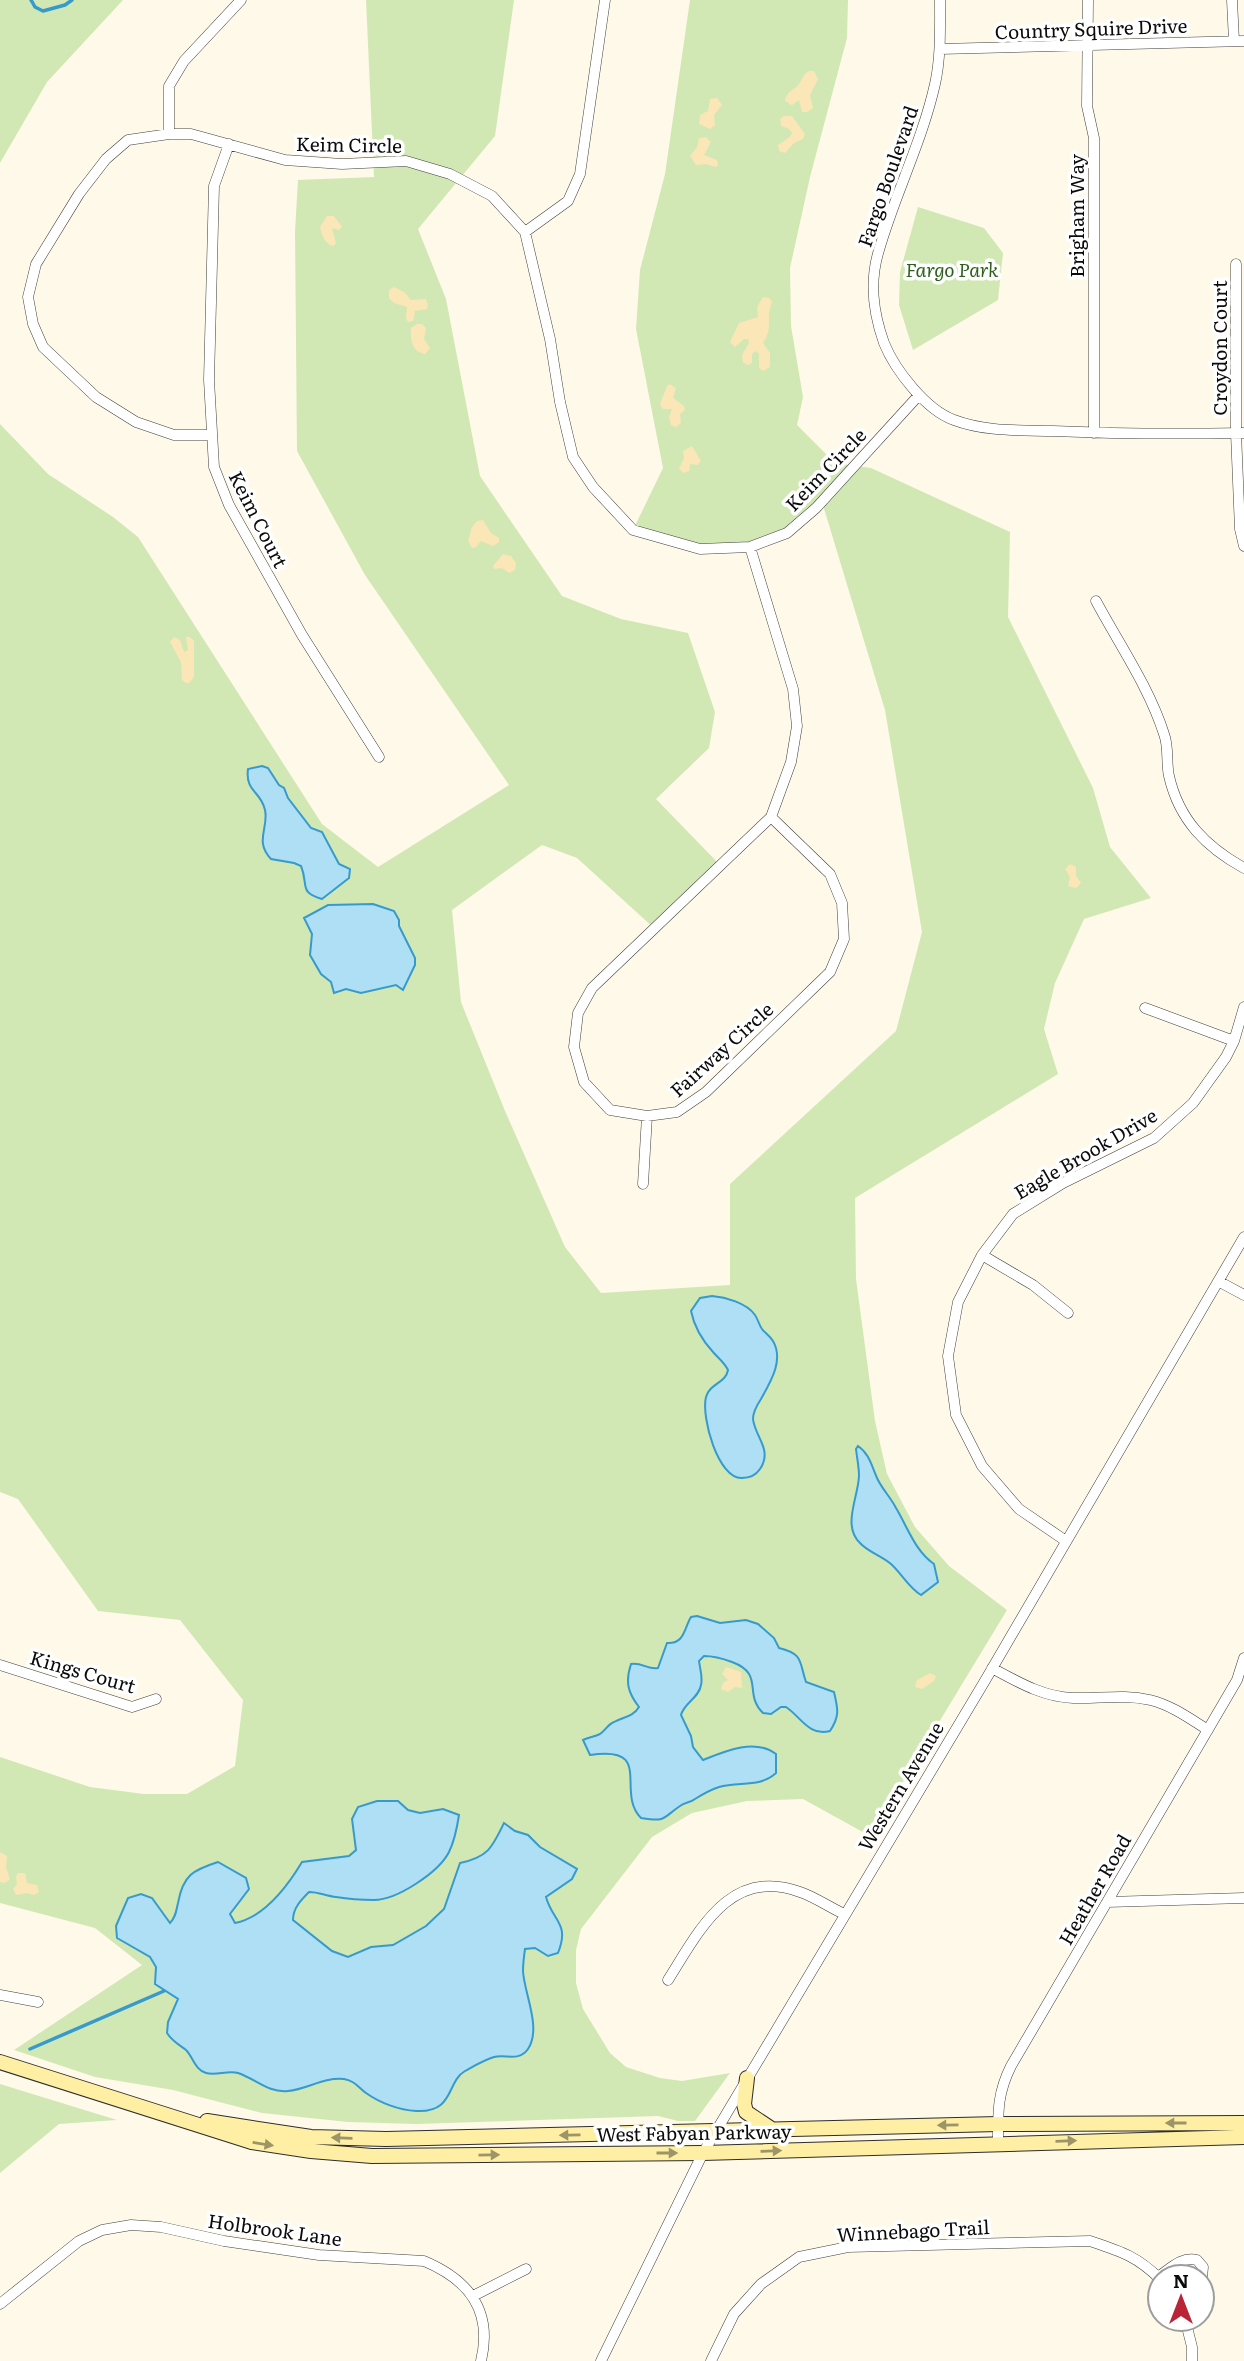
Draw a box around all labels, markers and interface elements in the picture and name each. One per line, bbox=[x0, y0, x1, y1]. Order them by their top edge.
street label: Country Squire Drive bbox=[994, 11, 1188, 45]
street label: Fargo Boulevard bbox=[850, 101, 924, 250]
street label: Keim Circle bbox=[296, 129, 402, 159]
street label: Brigham Way bbox=[1062, 154, 1090, 278]
park label: Fargo Park bbox=[905, 255, 999, 283]
street label: Croydon Court bbox=[1205, 280, 1233, 416]
street label: Keim Circle bbox=[778, 421, 872, 517]
street label: Keim Court bbox=[223, 466, 296, 573]
street label: Fairway Circle bbox=[663, 995, 779, 1103]
street label: Eagle Brook Drive bbox=[1008, 1101, 1162, 1205]
street label: Kings Court bbox=[27, 1643, 140, 1700]
street label: Western Avenue bbox=[850, 1716, 950, 1856]
street label: Heather Road bbox=[1051, 1828, 1137, 1950]
street label: West Fabyan Parkway bbox=[596, 2116, 792, 2148]
one-way arrow bbox=[1165, 2117, 1187, 2129]
one-way arrow bbox=[937, 2119, 959, 2131]
one-way arrow bbox=[559, 2129, 581, 2140]
one-way arrow bbox=[331, 2132, 353, 2143]
one-way arrow bbox=[1055, 2136, 1077, 2147]
one-way arrow bbox=[252, 2139, 274, 2150]
one-way arrow bbox=[760, 2145, 782, 2156]
one-way arrow bbox=[656, 2147, 678, 2159]
one-way arrow bbox=[479, 2149, 501, 2161]
street label: Holbrook Lane bbox=[206, 2206, 344, 2252]
street label: Winnebago Trail bbox=[836, 2212, 990, 2248]
north arrow bbox=[1146, 2263, 1216, 2333]
text: N bbox=[1173, 2266, 1189, 2294]

